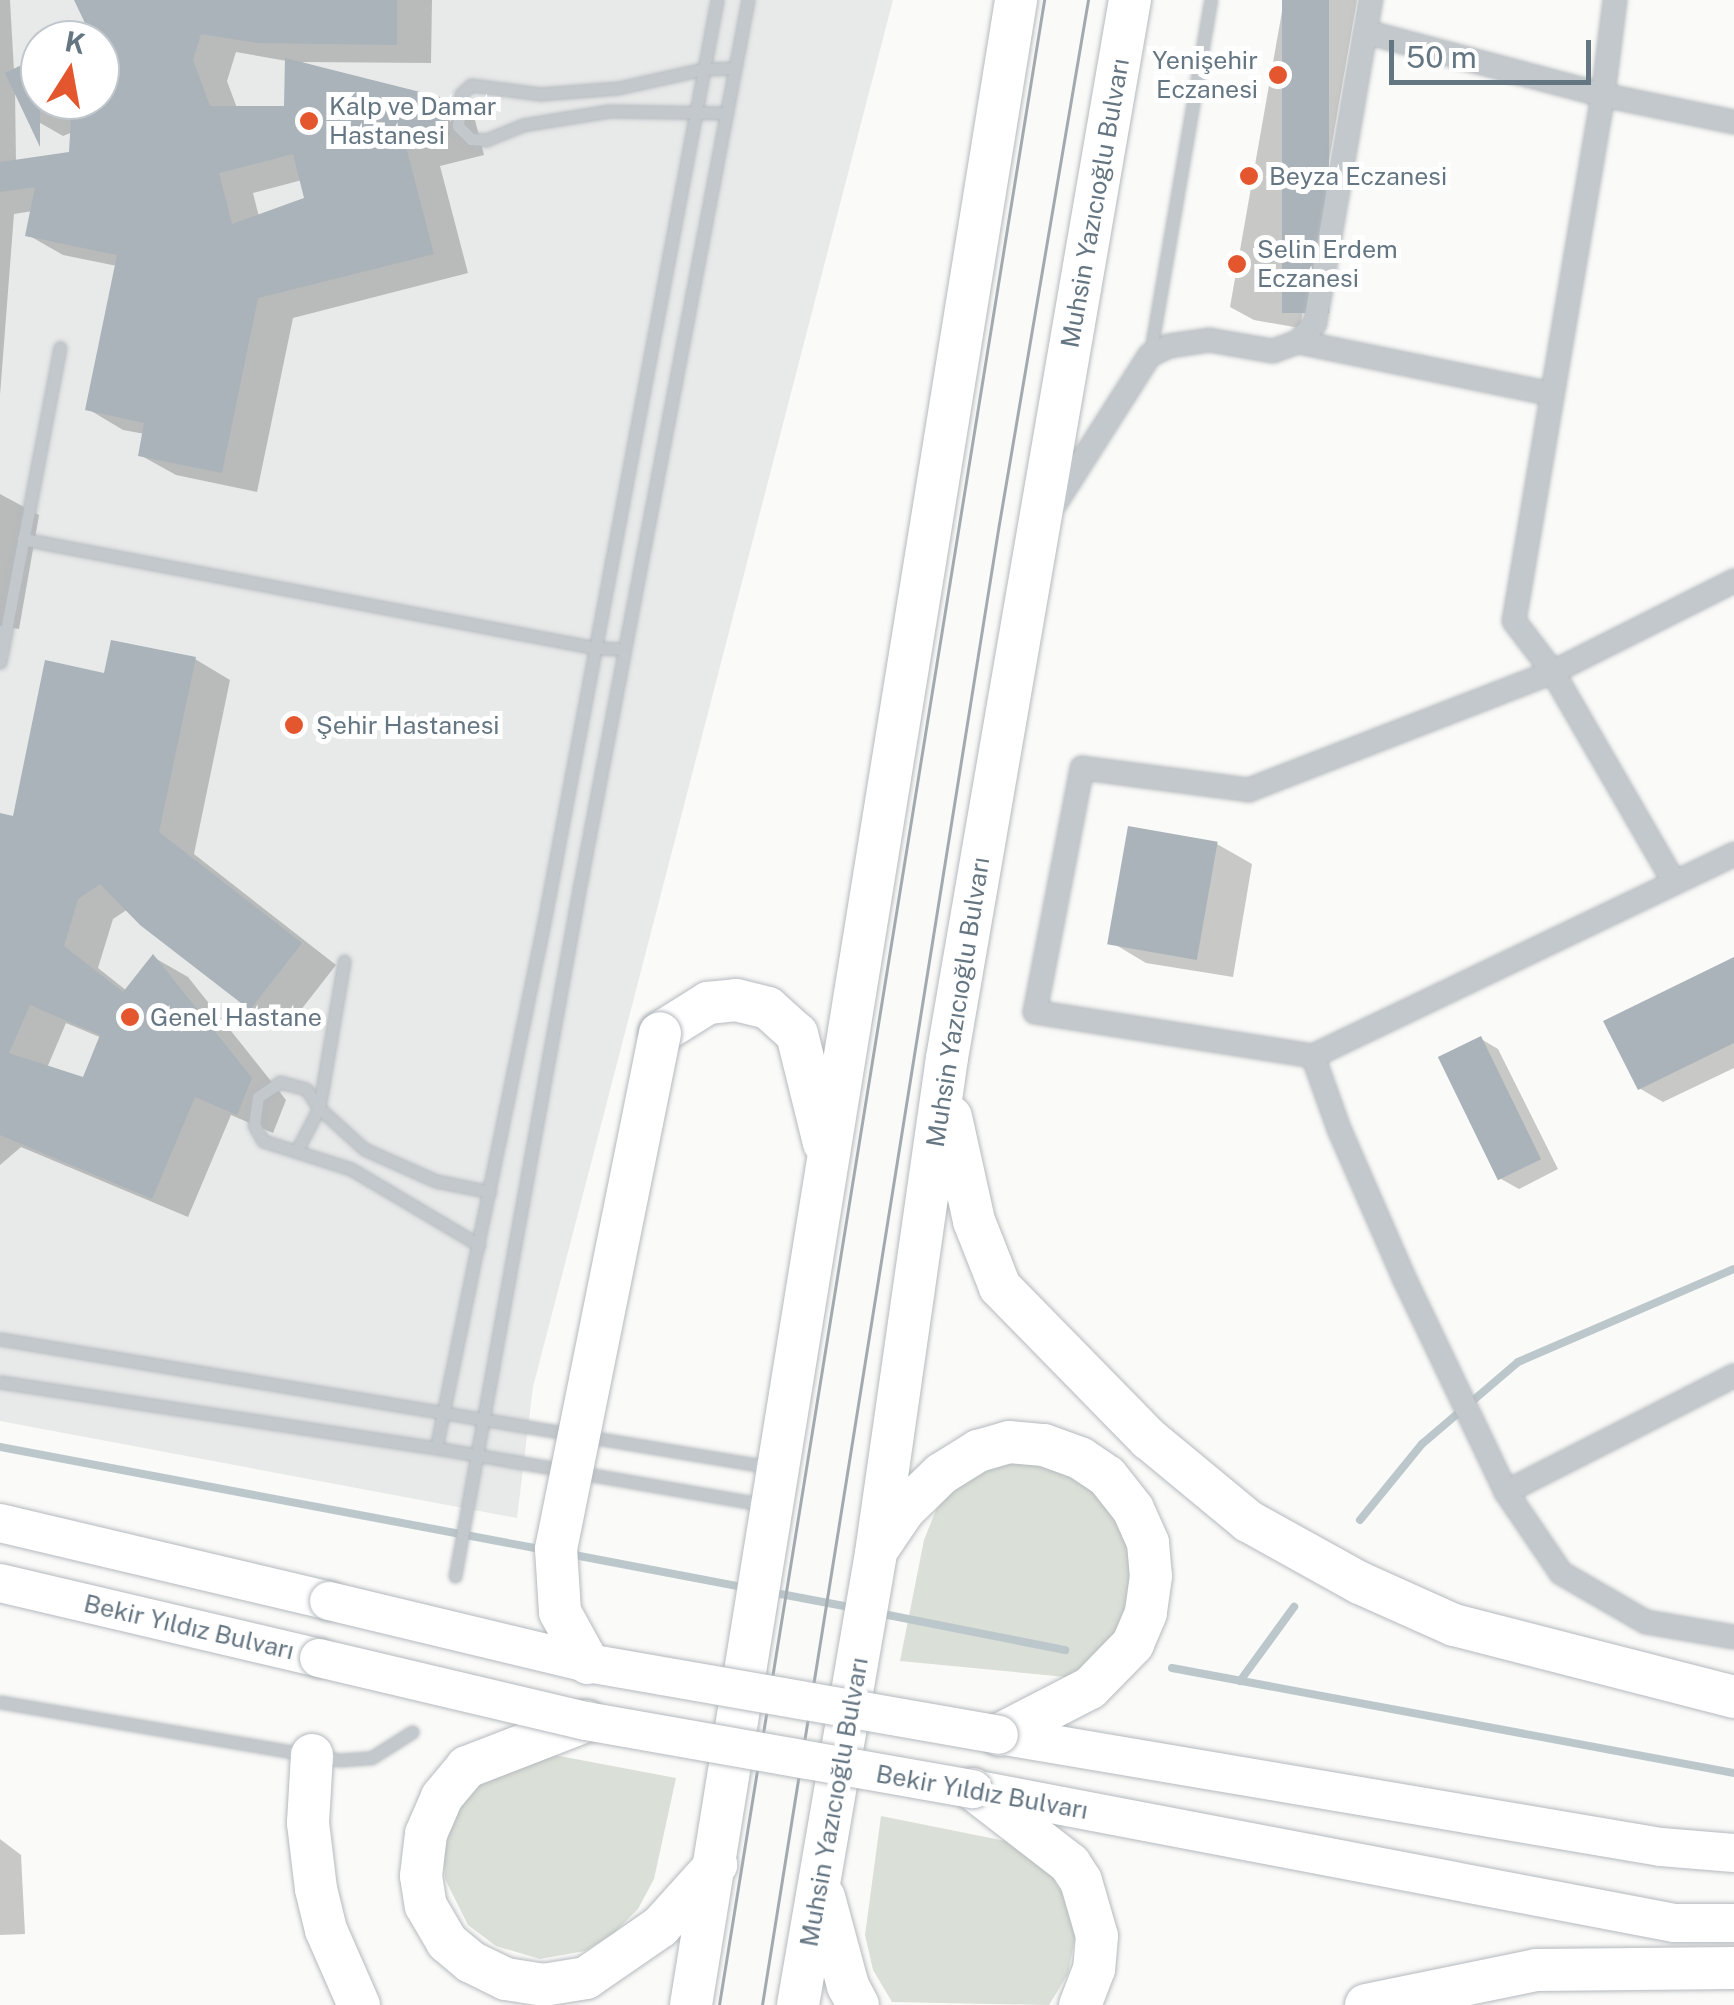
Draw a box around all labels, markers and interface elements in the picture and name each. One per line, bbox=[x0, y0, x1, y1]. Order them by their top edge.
north arrow bbox=[20, 20, 120, 120]
scale bar bbox=[1394, 20, 1596, 82]
text: K bbox=[62, 24, 88, 60]
text: 50 m bbox=[1406, 39, 1477, 75]
place label: Yenişehir Eczanesi bbox=[1152, 46, 1258, 105]
street label: Muhsin Yazıcıoğlu Bulvarı bbox=[1055, 56, 1135, 350]
marker: Yenişehir Eczanesi bbox=[1267, 64, 1289, 86]
place label: Kalp ve Damar Hastanesi bbox=[329, 92, 497, 151]
marker: Kalp ve Damar Hastanesi bbox=[298, 110, 320, 132]
place label: Beyza Eczanesi bbox=[1269, 161, 1447, 191]
marker: Beyza Eczanesi bbox=[1238, 165, 1260, 187]
place label: Selin Erdem Eczanesi bbox=[1257, 235, 1398, 294]
marker: Selin Erdem Eczanesi bbox=[1226, 253, 1248, 275]
place label: Şehir Hastanesi bbox=[316, 710, 499, 740]
marker: Şehir Hastanesi bbox=[281, 712, 307, 738]
street label: Muhsin Yazıcıoğlu Bulvarı bbox=[920, 855, 996, 1149]
place label: Genel Hastane bbox=[150, 1002, 322, 1032]
marker: Genel Hastane bbox=[119, 1006, 141, 1028]
street label: Bekir Yıldız Bulvarı bbox=[81, 1588, 297, 1666]
street label: Muhsin Yazıcıoğlu Bulvarı bbox=[794, 1655, 874, 1949]
street label: Bekir Yıldız Bulvarı bbox=[874, 1759, 1090, 1825]

